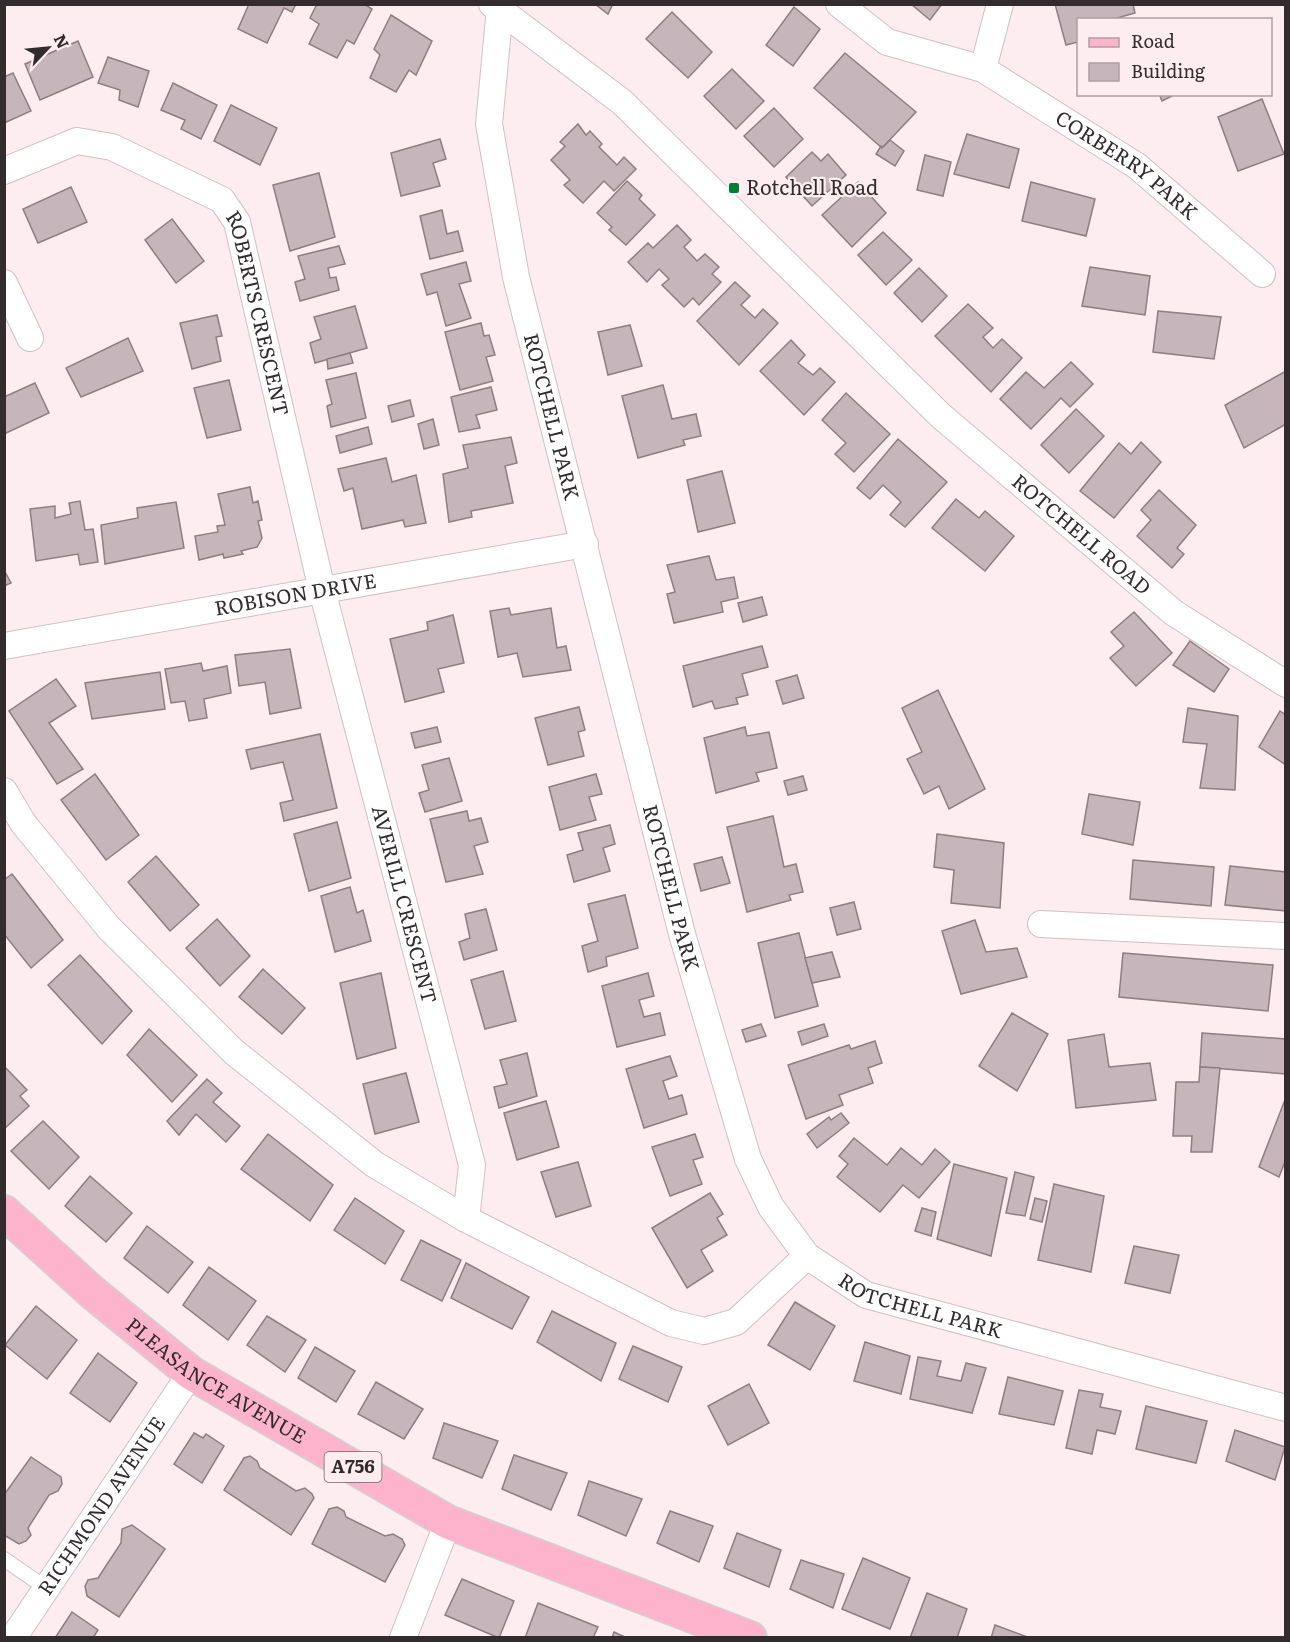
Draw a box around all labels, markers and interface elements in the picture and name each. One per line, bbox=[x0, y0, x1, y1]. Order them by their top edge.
north arrow bbox=[18, 18, 78, 78]
legend bbox=[1077, 18, 1272, 96]
text: Road bbox=[1131, 27, 1175, 54]
text: N bbox=[49, 30, 76, 52]
text: Building bbox=[1131, 57, 1206, 84]
street label: CORBERRY PARK bbox=[1051, 102, 1206, 226]
place label: Rotchell Road bbox=[746, 171, 878, 201]
marker: Rotchell Road bbox=[727, 181, 741, 195]
street label: ROBERTS CRESCENT bbox=[220, 203, 298, 418]
street label: ROTCHELL PARK bbox=[518, 330, 589, 503]
street label: ROTCHELL ROAD bbox=[1006, 465, 1159, 601]
street label: ROBISON DRIVE bbox=[212, 564, 378, 622]
street label: ROTCHELL PARK bbox=[637, 801, 709, 974]
street label: AVERILL CRESCENT bbox=[366, 802, 446, 1006]
street label: ROTCHELL PARK bbox=[834, 1264, 1006, 1344]
street label: PLEASANCE AVENUE bbox=[120, 1309, 313, 1450]
street label: RICHMOND AVENUE bbox=[29, 1409, 171, 1600]
road number: A756 bbox=[324, 1452, 382, 1482]

